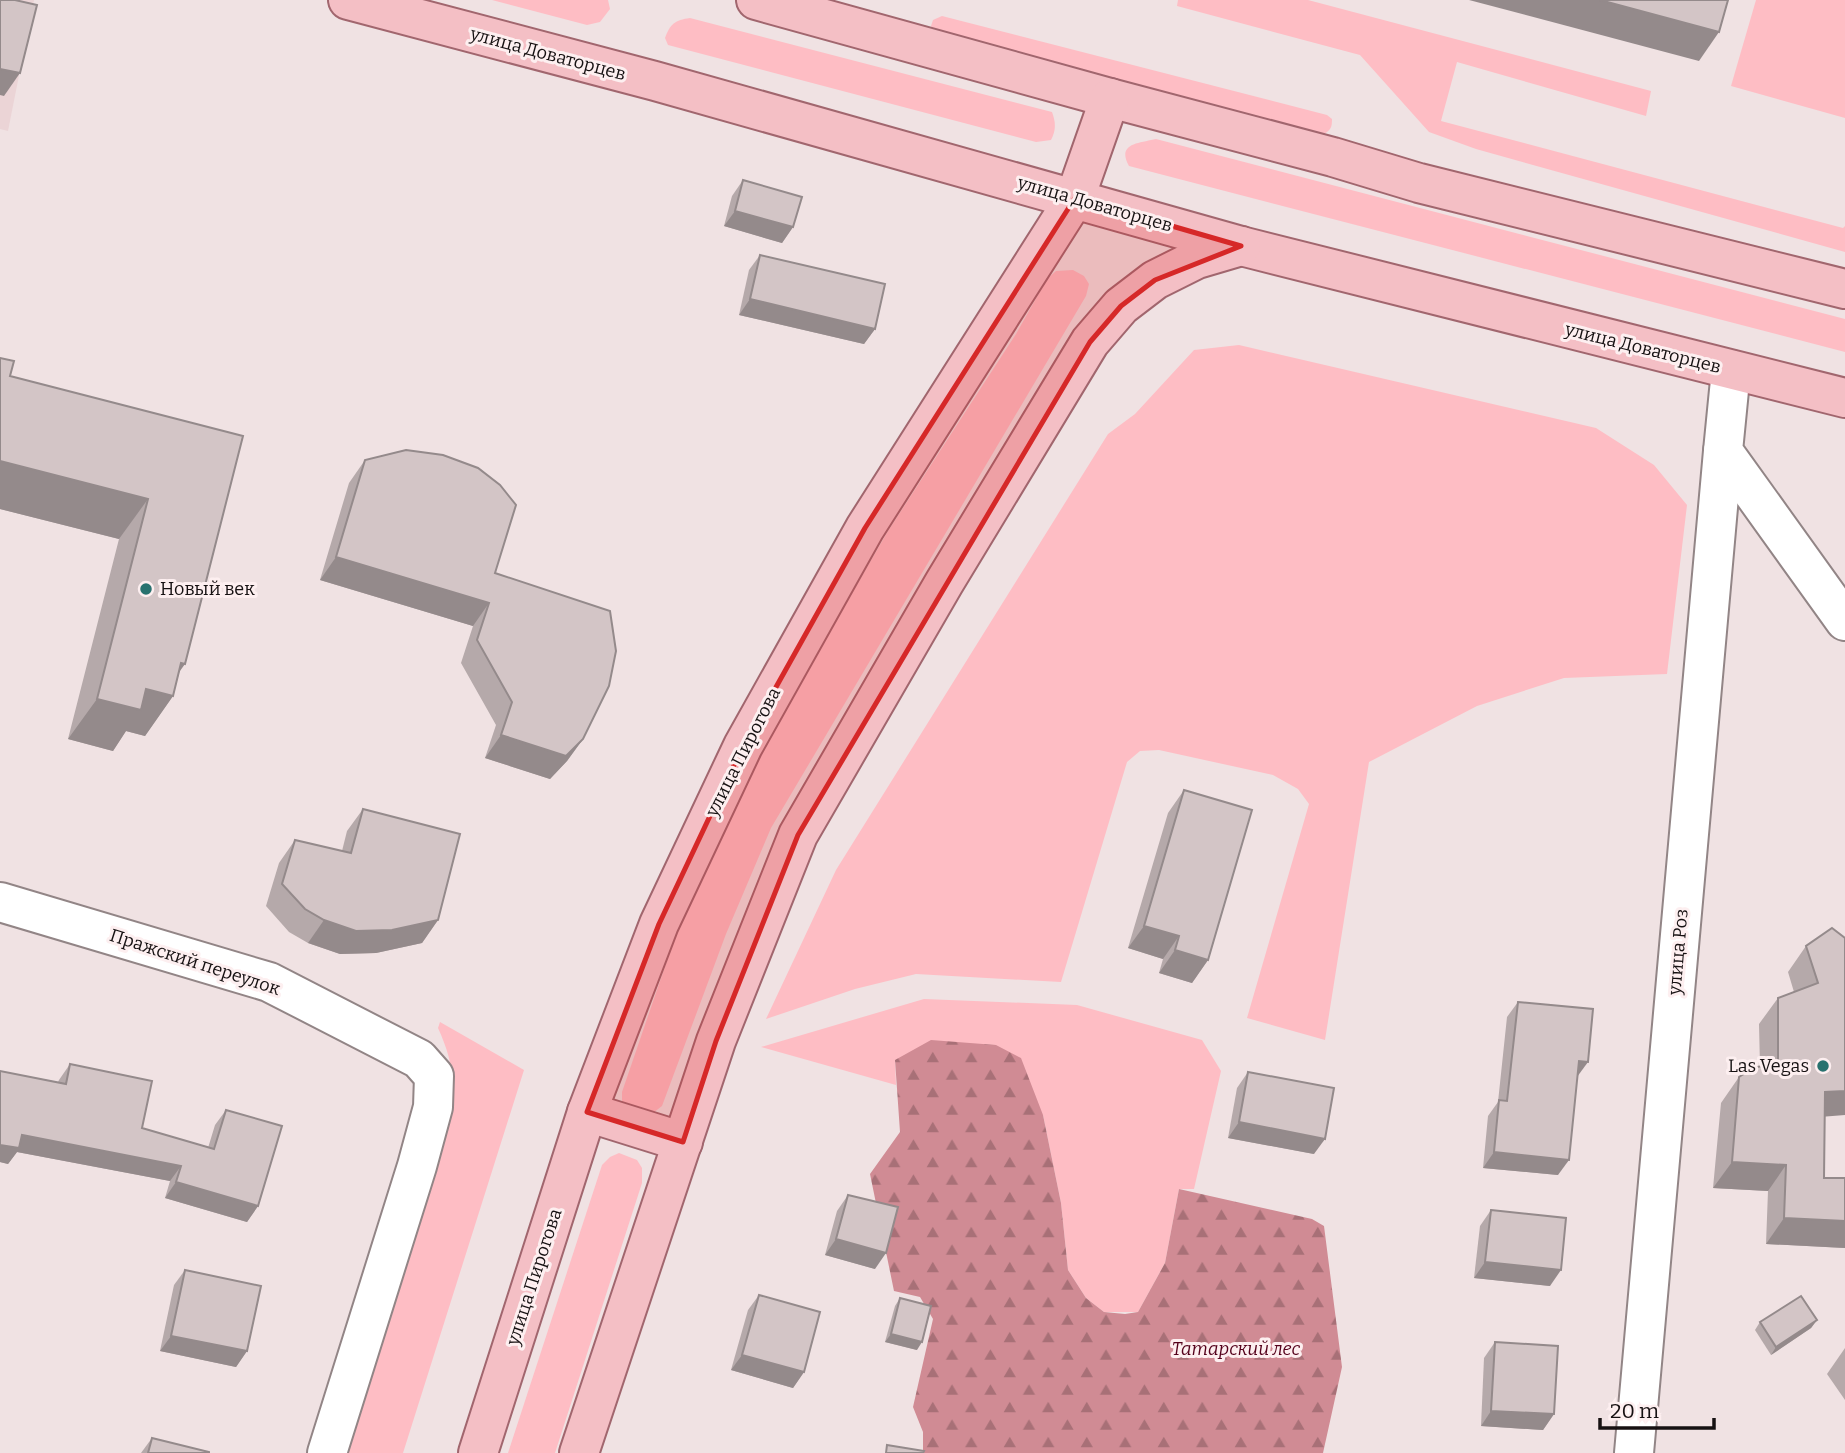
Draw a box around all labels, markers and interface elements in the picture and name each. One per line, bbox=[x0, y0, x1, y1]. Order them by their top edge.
street label: улица Доваторцев bbox=[467, 22, 628, 85]
street label: улица Доваторцев bbox=[1014, 171, 1175, 237]
street label: улица Доваторцев bbox=[1562, 318, 1723, 378]
place label: Новый век bbox=[160, 578, 255, 600]
marker: Новый век bbox=[138, 581, 154, 597]
street label: улица Пирогова bbox=[700, 684, 785, 821]
street label: улица Роз bbox=[1663, 908, 1693, 997]
street label: Пражский переулок bbox=[107, 924, 284, 1000]
place label: Las Vegas bbox=[1728, 1055, 1809, 1077]
marker: Las Vegas bbox=[1815, 1058, 1831, 1074]
street label: улица Пирогова bbox=[501, 1206, 566, 1349]
park label: Татарский лес bbox=[1172, 1338, 1301, 1360]
scale bar bbox=[1600, 1386, 1714, 1430]
text: 20 m bbox=[1610, 1398, 1659, 1424]

